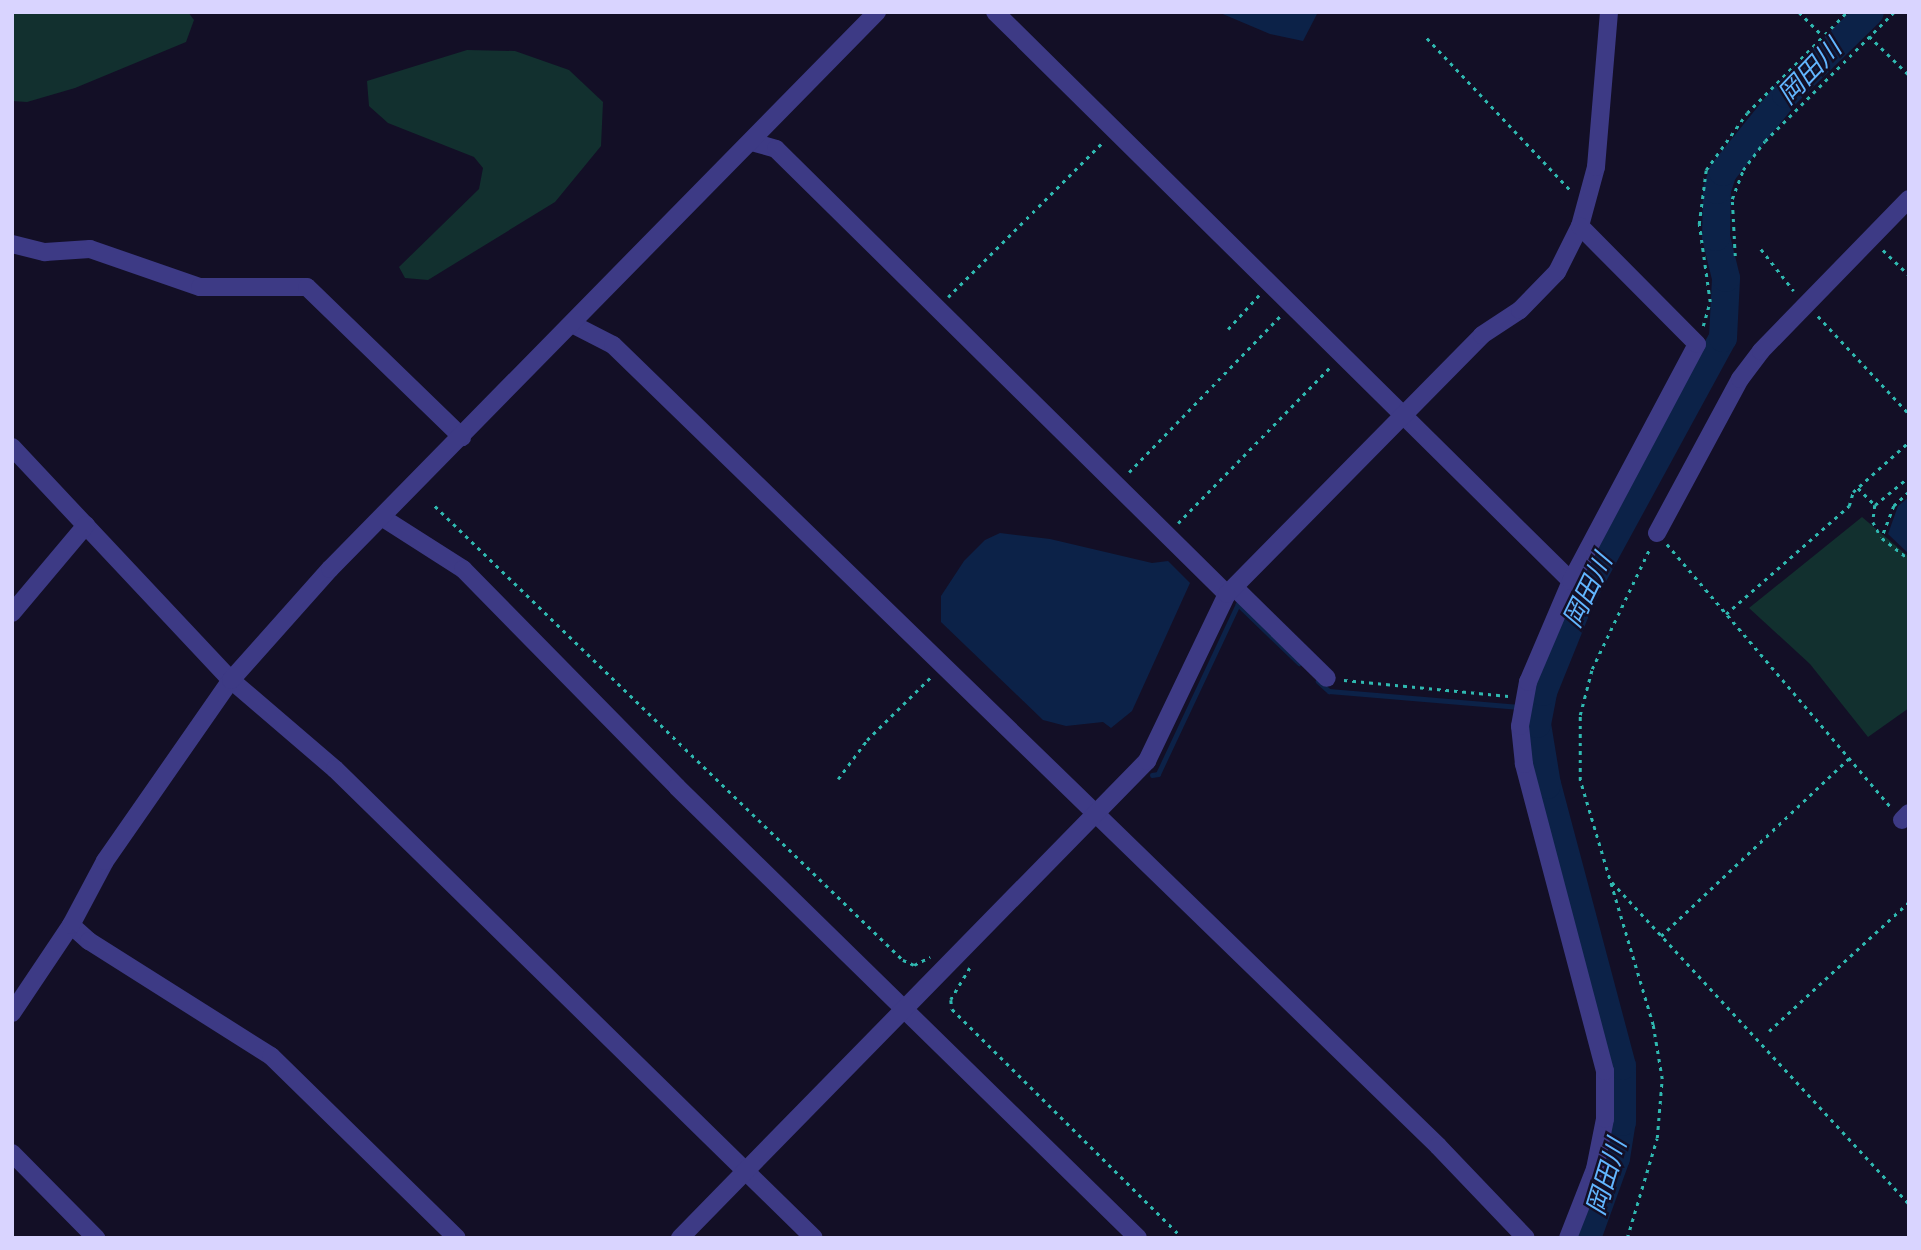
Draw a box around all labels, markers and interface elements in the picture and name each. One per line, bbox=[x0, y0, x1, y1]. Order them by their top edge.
water label: 岡田川 bbox=[1772, 33, 1848, 111]
water label: 岡田川 bbox=[1557, 549, 1619, 633]
water label: 岡田川 bbox=[1581, 1135, 1633, 1219]

